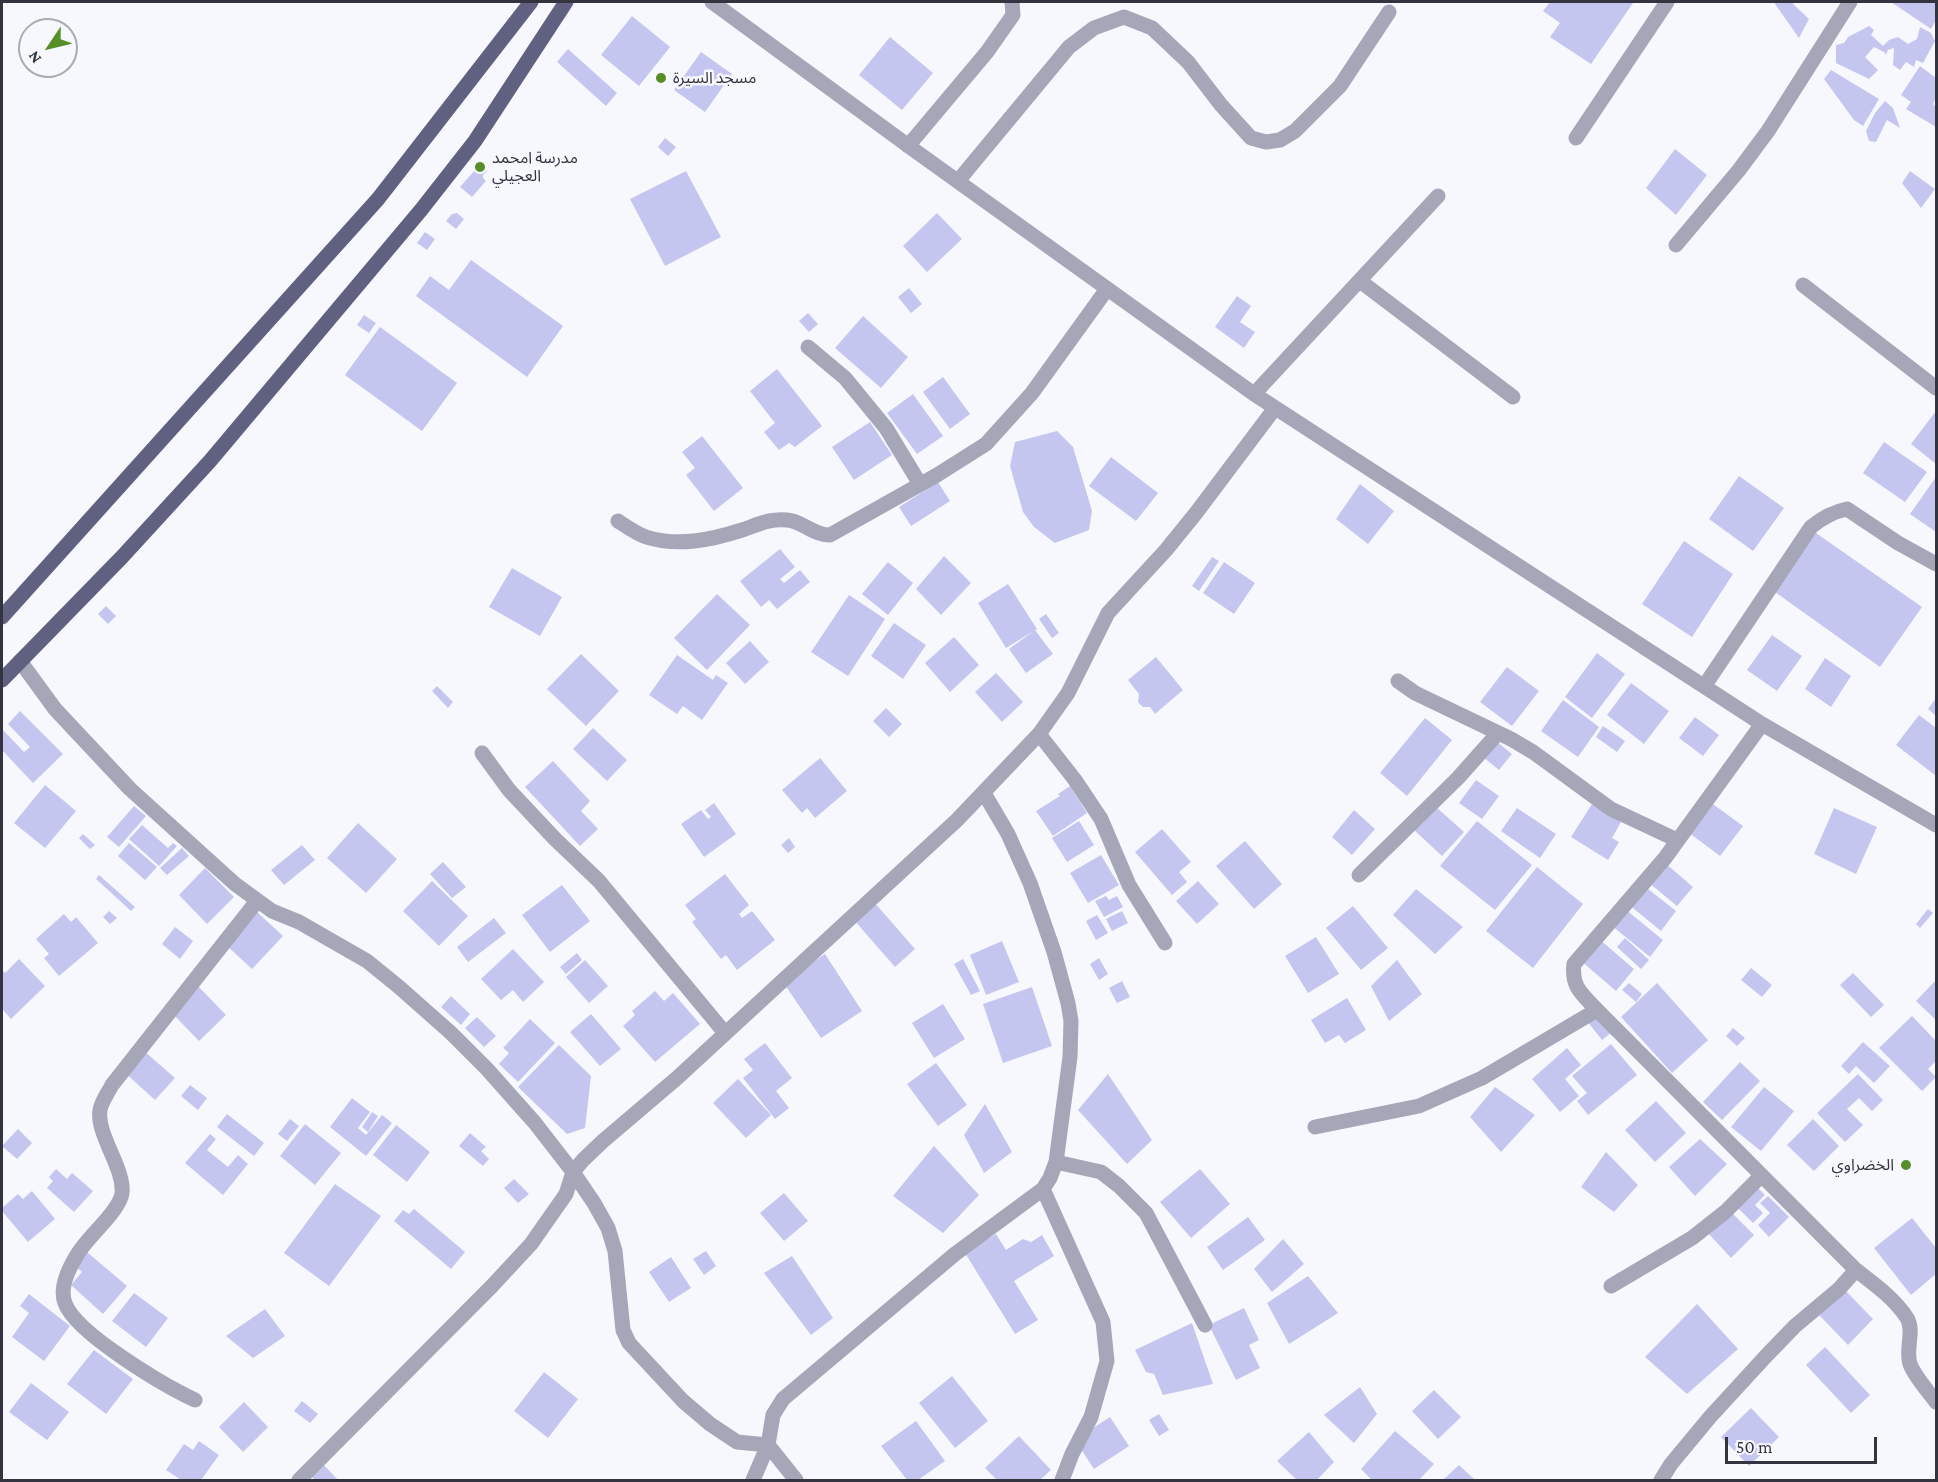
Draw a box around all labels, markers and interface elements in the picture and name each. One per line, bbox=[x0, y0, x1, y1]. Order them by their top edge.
north arrow bbox=[18, 18, 78, 78]
text: N bbox=[24, 48, 45, 67]
place label: مسجد السيرة bbox=[673, 68, 756, 88]
marker: مسجد السيرة bbox=[654, 71, 668, 85]
place label: مدرسة امحمد العجيلي bbox=[492, 148, 578, 186]
marker: مدرسة امحمد العجيلي bbox=[473, 160, 487, 174]
place label: الخضراوي bbox=[1832, 1155, 1894, 1175]
marker: الخضراوي bbox=[1899, 1158, 1913, 1172]
scale bar bbox=[1728, 1425, 1880, 1463]
text: 50 m bbox=[1736, 1437, 1773, 1457]

